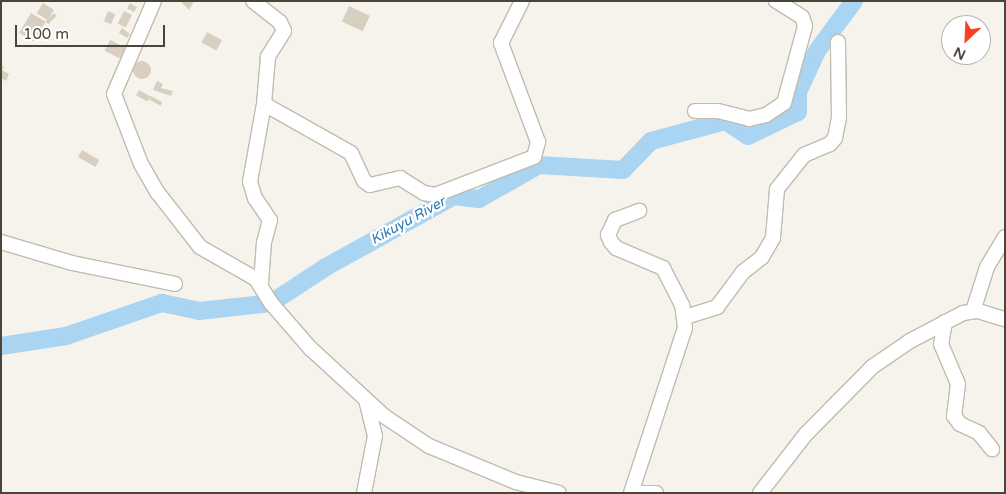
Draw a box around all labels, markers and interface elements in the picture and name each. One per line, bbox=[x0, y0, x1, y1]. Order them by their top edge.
scale bar bbox=[18, 15, 168, 47]
north arrow bbox=[941, 15, 991, 65]
text: 100 m bbox=[23, 25, 69, 43]
text: N bbox=[951, 43, 969, 63]
water label: Kikuyu River bbox=[368, 194, 448, 248]

